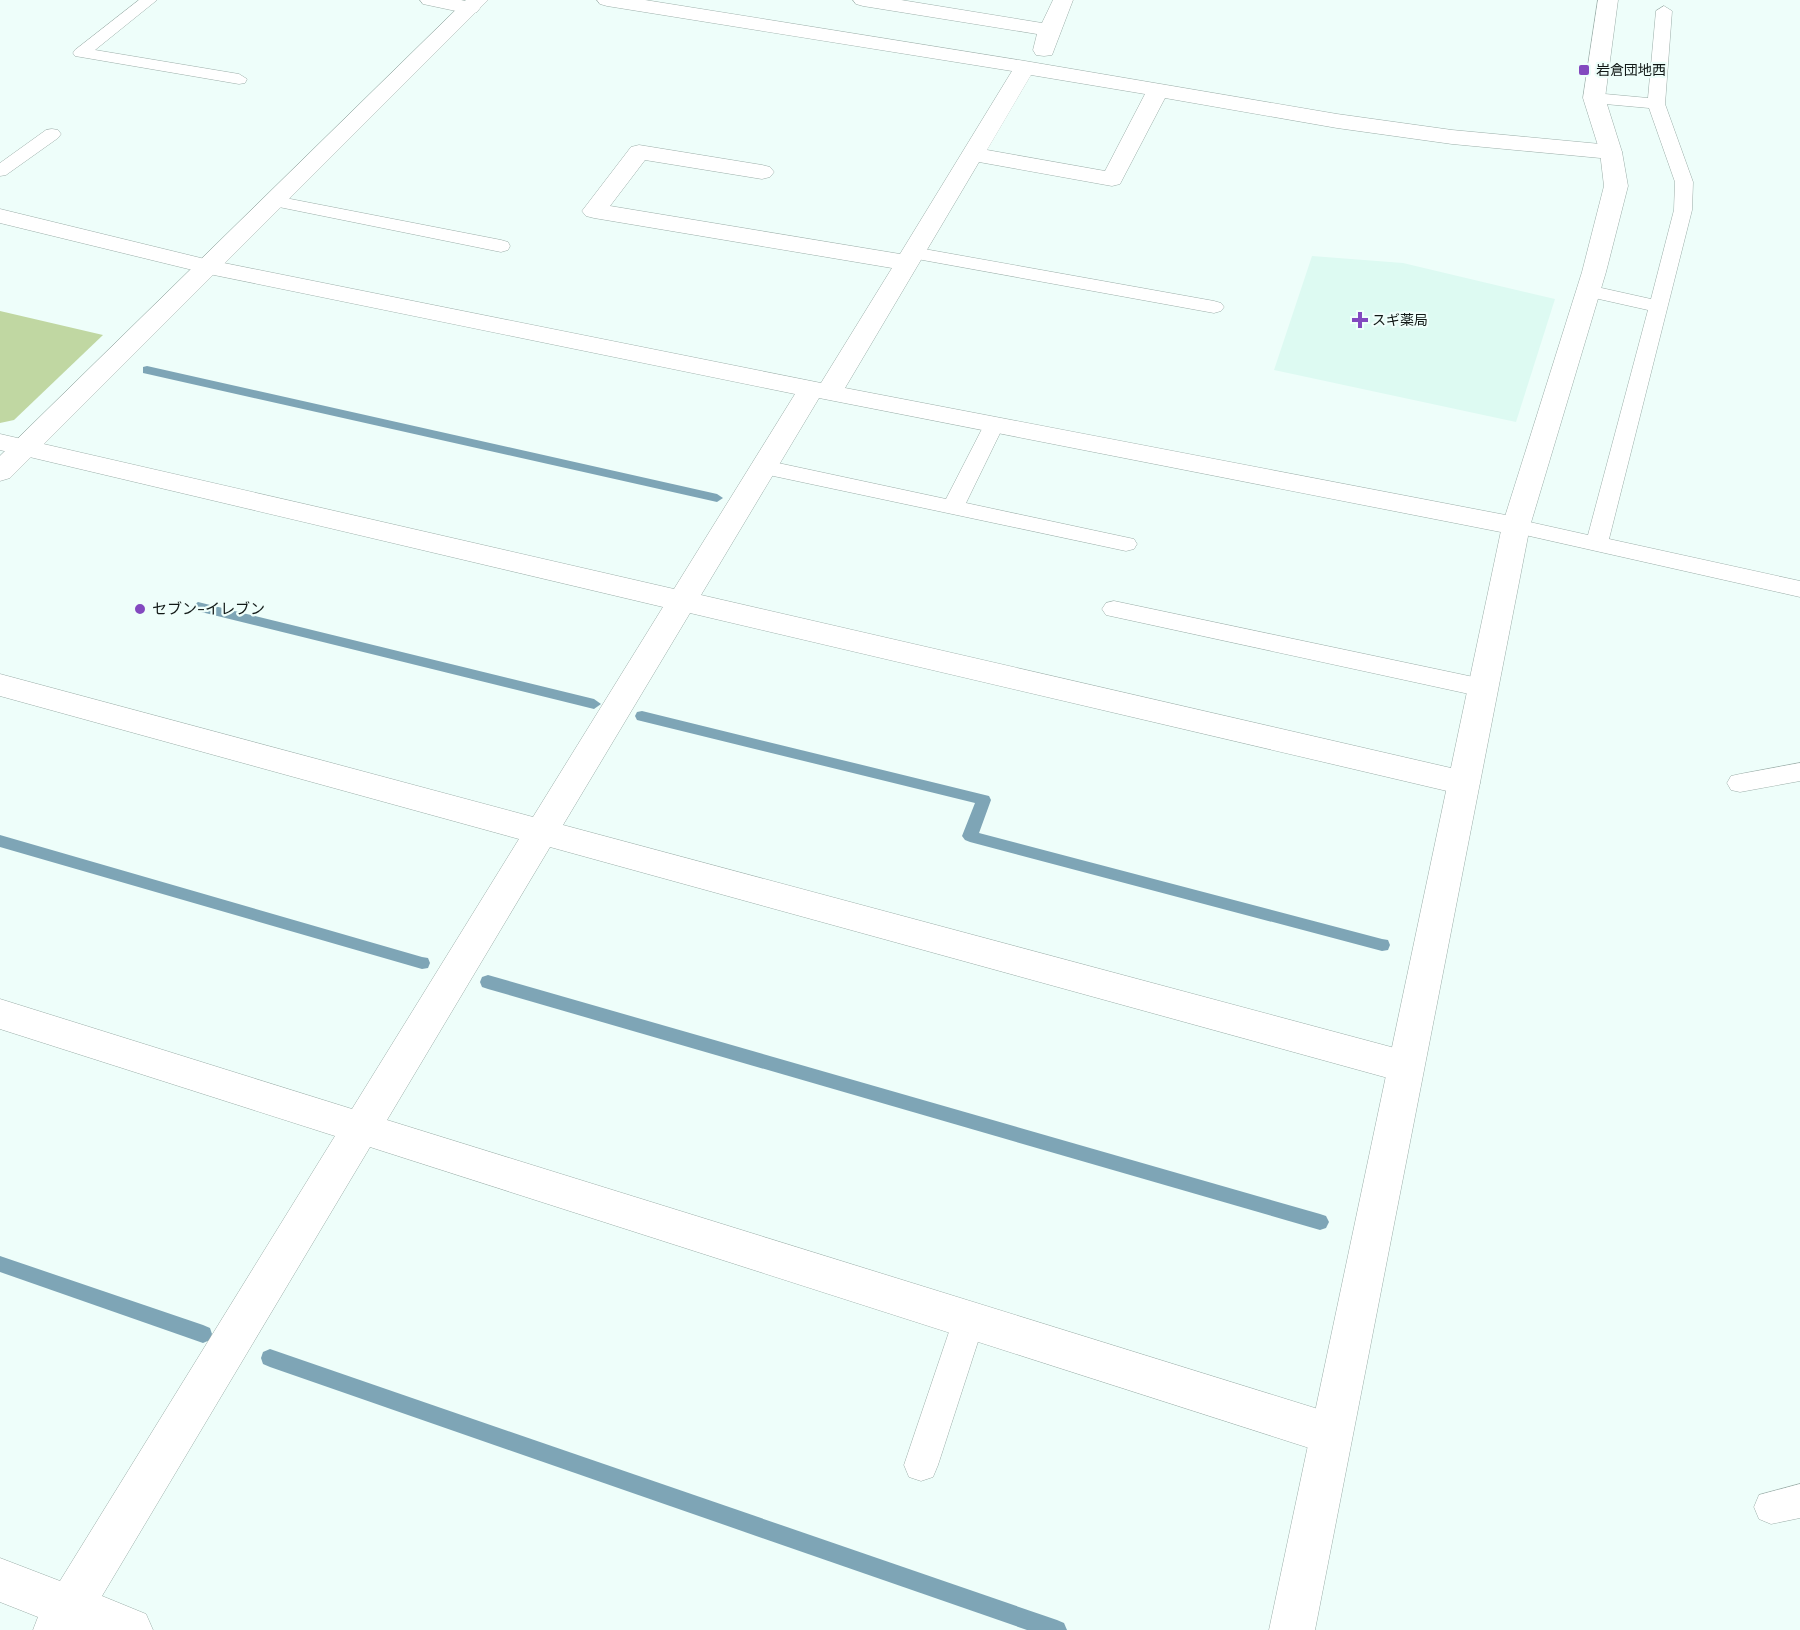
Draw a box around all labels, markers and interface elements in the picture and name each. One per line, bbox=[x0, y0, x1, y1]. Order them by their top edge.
place label: 岩倉団地西 bbox=[1596, 61, 1666, 79]
marker: 岩倉団地西 bbox=[1577, 63, 1591, 77]
place label: スギ薬局 bbox=[1372, 311, 1428, 329]
marker: スギ薬局 bbox=[1353, 313, 1367, 327]
place label: セブン-イレブン bbox=[152, 599, 265, 619]
marker: セブン-イレブン bbox=[133, 602, 147, 616]

